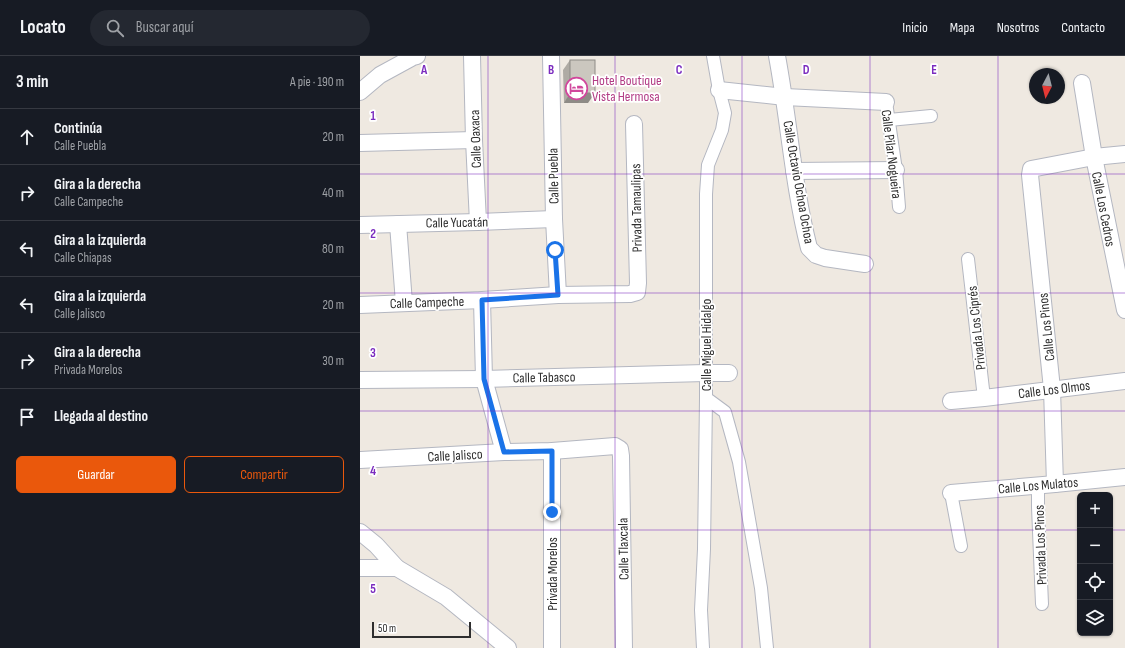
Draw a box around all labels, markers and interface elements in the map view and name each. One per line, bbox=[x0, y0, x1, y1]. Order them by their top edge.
search box bbox=[90, 10, 370, 46]
text: Locato bbox=[20, 16, 66, 39]
icon: search bbox=[104, 17, 126, 39]
text: Buscar aquí bbox=[136, 18, 193, 37]
text: Inicio bbox=[902, 19, 928, 36]
text: Mapa bbox=[950, 19, 975, 36]
text: Nosotros bbox=[997, 19, 1039, 36]
text: Contacto bbox=[1061, 19, 1105, 36]
text: A bbox=[420, 62, 428, 78]
text: B bbox=[548, 62, 554, 78]
text: C bbox=[676, 62, 683, 78]
text: D bbox=[803, 62, 810, 78]
text: E bbox=[931, 62, 937, 78]
north arrow bbox=[1029, 68, 1065, 104]
text: 3 min bbox=[16, 72, 49, 92]
place label: Hotel Boutique Vista Hermosa bbox=[592, 72, 662, 105]
text: A pie · 190 m bbox=[290, 74, 344, 90]
hotel icon: Hotel Boutique Vista Hermosa bbox=[563, 75, 589, 101]
text: 1 bbox=[370, 108, 376, 124]
street label: Calle Oaxaca bbox=[466, 109, 485, 169]
street label: Calle Pilar Nogueira bbox=[878, 109, 905, 200]
text: Continúa bbox=[54, 119, 102, 138]
street label: Calle Octavio Ochoa Ochoa bbox=[779, 119, 818, 245]
icon: ahead bbox=[16, 126, 38, 148]
text: 20 m bbox=[322, 129, 344, 145]
text: Calle Puebla bbox=[54, 138, 106, 154]
street label: Calle Puebla bbox=[545, 148, 562, 204]
street label: Privada Tamaulipas bbox=[627, 164, 646, 252]
street label: Calle Los Cedros bbox=[1088, 170, 1119, 248]
text: Gira a la derecha bbox=[54, 175, 141, 194]
icon: right bbox=[16, 182, 38, 204]
text: 40 m bbox=[322, 185, 344, 201]
text: Calle Campeche bbox=[54, 194, 123, 210]
street label: Calle Yucatán bbox=[426, 213, 488, 232]
text: 2 bbox=[370, 226, 376, 242]
text: Gira a la izquierda bbox=[54, 231, 146, 250]
icon: left bbox=[16, 238, 38, 260]
text: 80 m bbox=[322, 241, 344, 257]
route start bbox=[546, 241, 564, 259]
text: Calle Chiapas bbox=[54, 250, 112, 266]
street label: Privada Los Ciprés bbox=[964, 285, 989, 371]
text: Gira a la izquierda bbox=[54, 287, 146, 306]
street label: Calle Los Pinos bbox=[1034, 292, 1059, 362]
street label: Calle Campeche bbox=[389, 293, 465, 312]
icon: left bbox=[16, 294, 38, 316]
text: 20 m bbox=[322, 297, 344, 313]
street label: Calle Miguel Hidalgo bbox=[698, 298, 715, 391]
text: Calle Jalisco bbox=[54, 306, 105, 322]
text: Gira a la derecha bbox=[54, 343, 141, 362]
text: 3 bbox=[370, 345, 376, 361]
icon: right bbox=[16, 350, 38, 372]
text: 30 m bbox=[322, 353, 344, 369]
text: Privada Morelos bbox=[54, 362, 122, 378]
street label: Calle Tabasco bbox=[512, 368, 576, 387]
street label: Calle Los Olmos bbox=[1017, 377, 1091, 402]
icon: arrive bbox=[16, 406, 38, 428]
text: Llegada al destino bbox=[54, 407, 148, 426]
street label: Calle Jalisco bbox=[427, 446, 483, 465]
button: Guardar bbox=[16, 456, 176, 493]
button: Compartir bbox=[184, 456, 344, 493]
text: 4 bbox=[370, 463, 376, 479]
street label: Calle Los Mulatos bbox=[997, 474, 1079, 497]
map controls bbox=[1077, 492, 1113, 636]
button: + bbox=[1077, 492, 1113, 528]
route end bbox=[543, 503, 561, 521]
street label: Privada Los Pinos bbox=[1031, 505, 1050, 585]
street label: Calle Tlaxcala bbox=[614, 518, 633, 580]
button: − bbox=[1077, 528, 1113, 564]
street label: Privada Morelos bbox=[544, 537, 561, 611]
button: locate bbox=[1077, 564, 1113, 600]
text: 5 bbox=[370, 581, 376, 597]
button: layers bbox=[1077, 600, 1113, 636]
scale bar bbox=[372, 620, 471, 639]
text: 50 m bbox=[378, 622, 396, 635]

